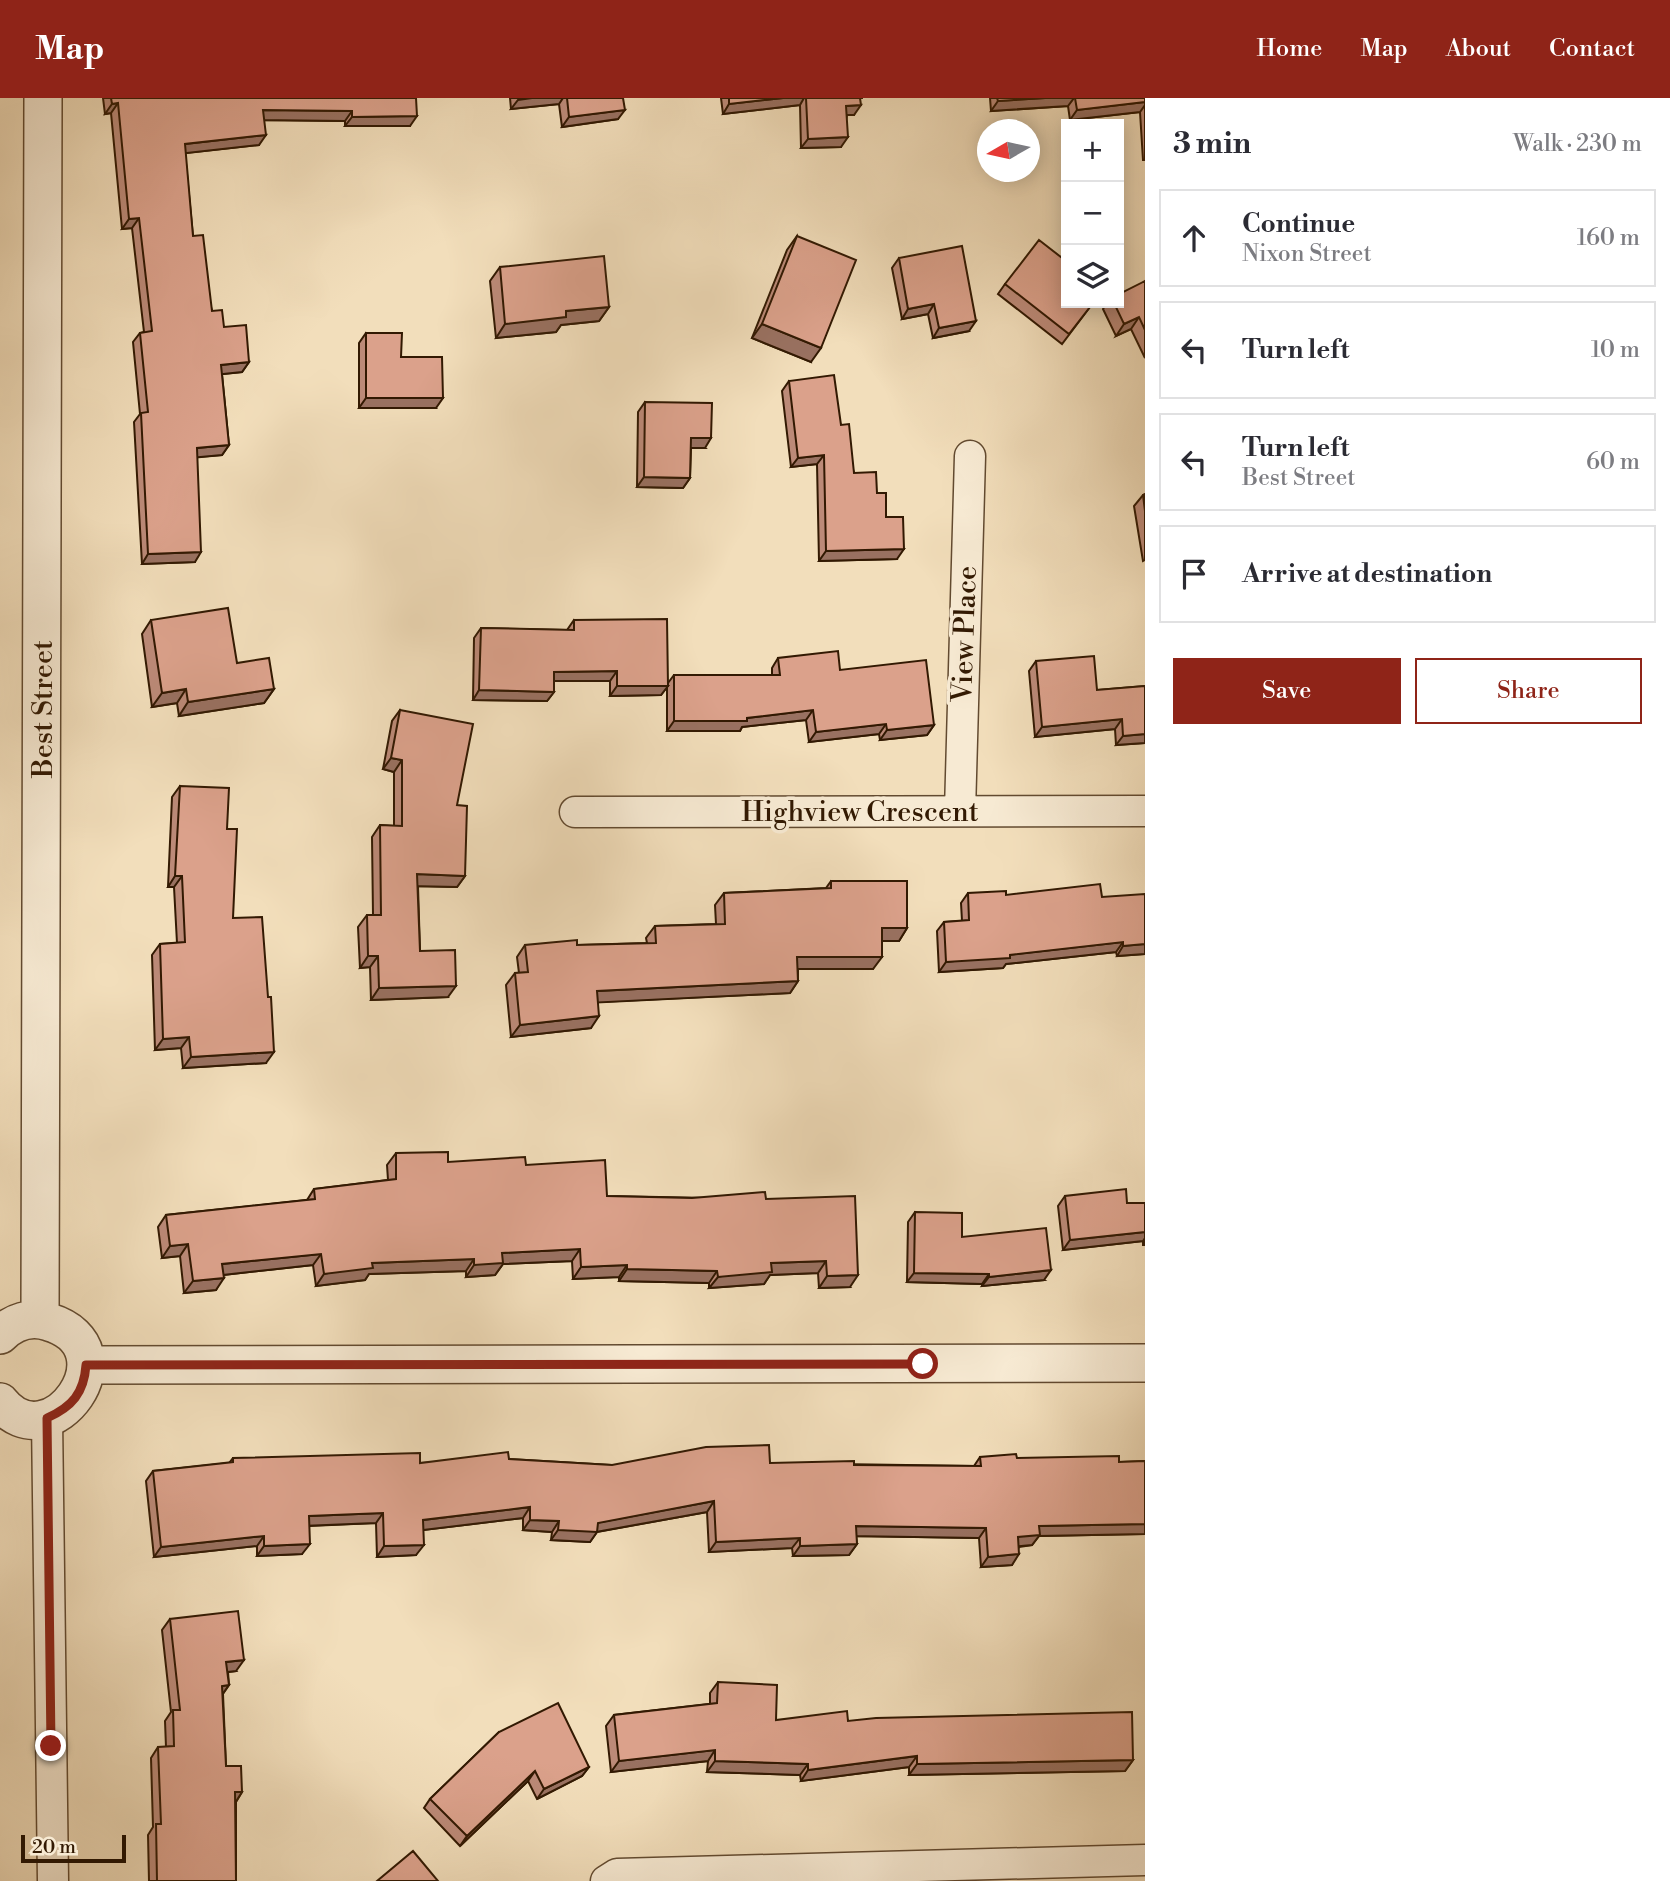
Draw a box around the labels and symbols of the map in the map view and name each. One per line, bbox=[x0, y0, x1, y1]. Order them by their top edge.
north arrow bbox=[977, 119, 1040, 182]
street label: View Place bbox=[945, 565, 985, 704]
street label: Best Street bbox=[26, 640, 61, 779]
street label: Highview Crescent bbox=[741, 795, 979, 830]
route start bbox=[907, 1348, 938, 1379]
route end bbox=[35, 1730, 66, 1761]
scale bar bbox=[21, 1832, 126, 1864]

